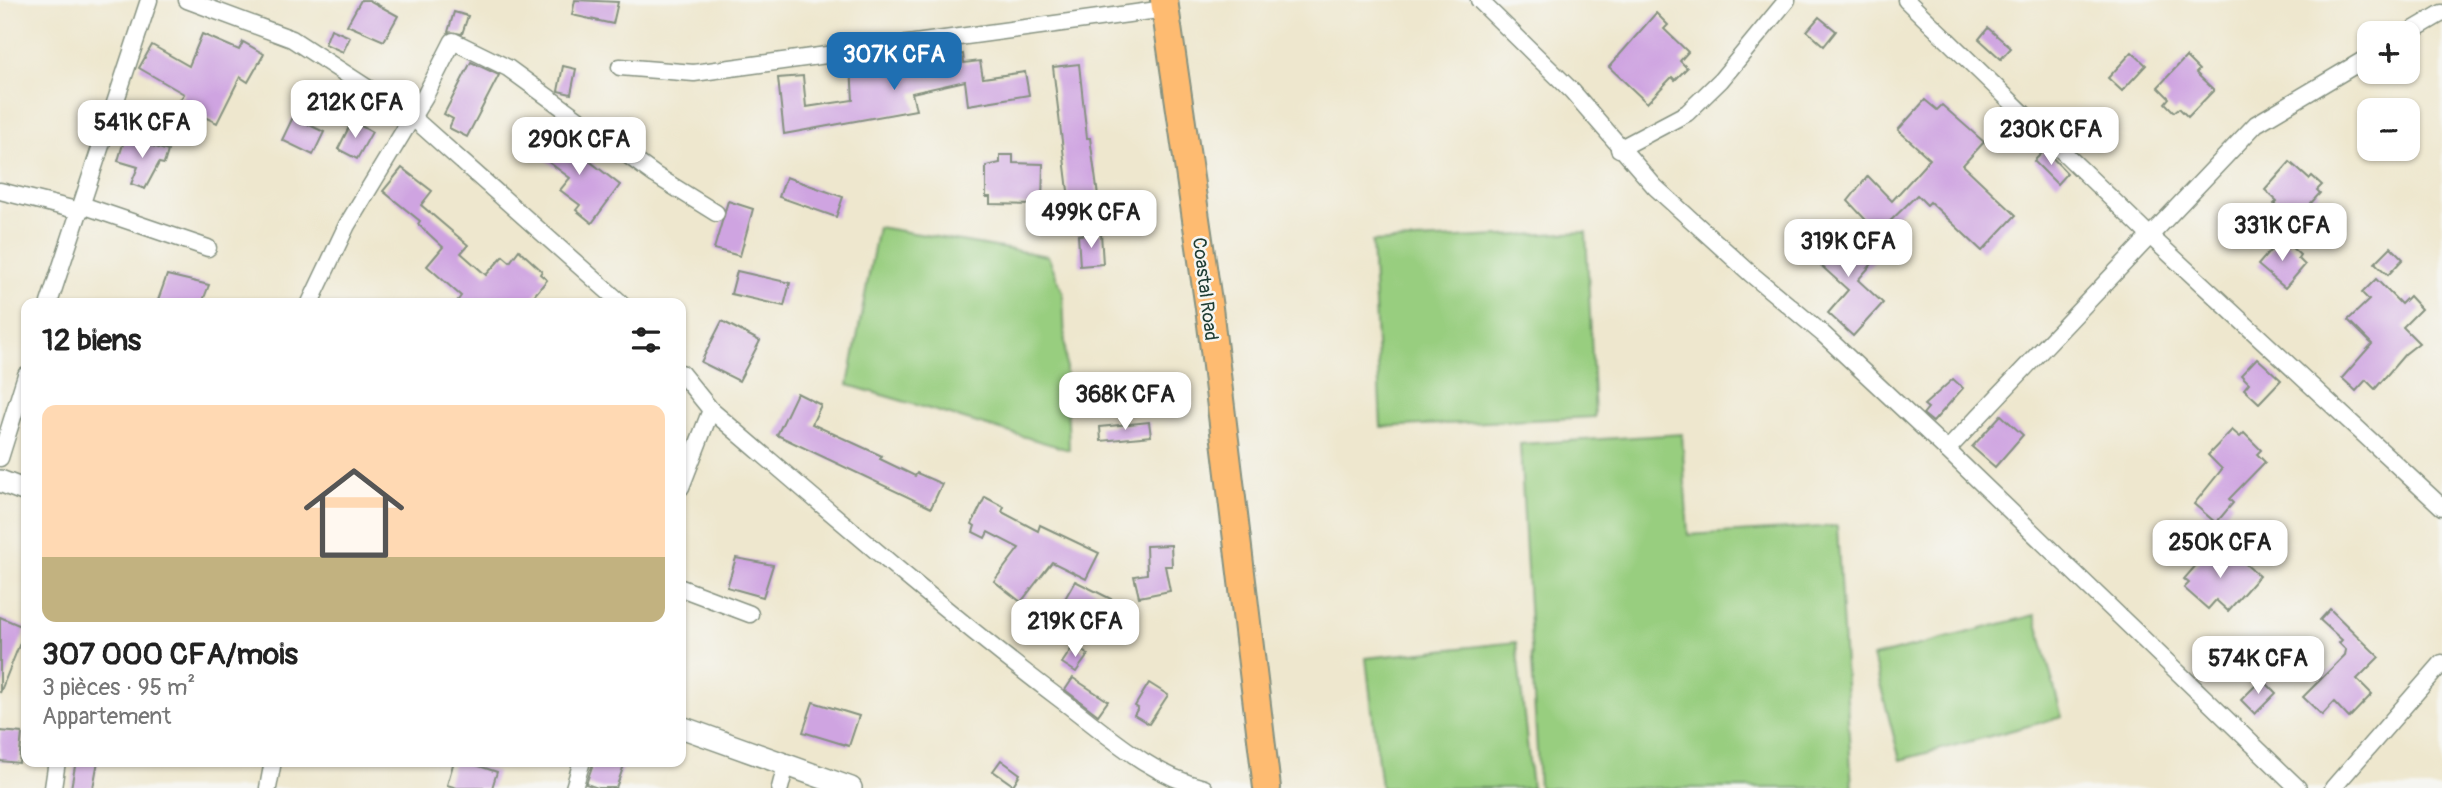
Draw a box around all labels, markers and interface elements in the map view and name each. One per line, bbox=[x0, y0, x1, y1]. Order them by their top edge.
map controls bbox=[2357, 21, 2420, 161]
button: + bbox=[2357, 21, 2420, 84]
pin: 307K CFA bbox=[822, 32, 966, 92]
text: 307K CFA bbox=[843, 40, 945, 69]
pin: 212K CFA bbox=[283, 80, 427, 140]
text: 212K CFA bbox=[307, 88, 403, 117]
button: − bbox=[2357, 98, 2420, 161]
pin: 541K CFA bbox=[70, 100, 214, 160]
text: 541K CFA bbox=[94, 108, 190, 137]
pin: 230K CFA bbox=[1979, 108, 2123, 167]
text: 230K CFA bbox=[2000, 115, 2102, 144]
pin: 290K CFA bbox=[507, 118, 651, 177]
text: 290K CFA bbox=[528, 125, 630, 154]
pin: 499K CFA bbox=[1019, 190, 1163, 250]
text: 499K CFA bbox=[1042, 198, 1140, 227]
pin: 331K CFA bbox=[2210, 204, 2354, 263]
text: 331K CFA bbox=[2234, 211, 2330, 240]
pin: 319K CFA bbox=[1776, 219, 1920, 279]
text: 319K CFA bbox=[1800, 227, 1896, 256]
street label: Coastal Road bbox=[1187, 236, 1223, 342]
icon: filters bbox=[627, 321, 665, 359]
text: 12 biens bbox=[42, 322, 141, 359]
pin: 368K CFA bbox=[1053, 372, 1197, 432]
text: 368K CFA bbox=[1075, 380, 1175, 409]
icon: home bbox=[291, 450, 417, 576]
pin: 250K CFA bbox=[2148, 520, 2292, 580]
text: 250K CFA bbox=[2169, 528, 2271, 557]
pin: 219K CFA bbox=[1003, 600, 1147, 659]
text: 219K CFA bbox=[1027, 607, 1123, 636]
text: 307 000 CFA/mois bbox=[42, 636, 298, 673]
pin: 574K CFA bbox=[2186, 636, 2330, 696]
text: 574K CFA bbox=[2208, 644, 2308, 673]
text: 3 pièces · 95 m² bbox=[42, 673, 195, 702]
text: Appartement bbox=[42, 702, 171, 731]

